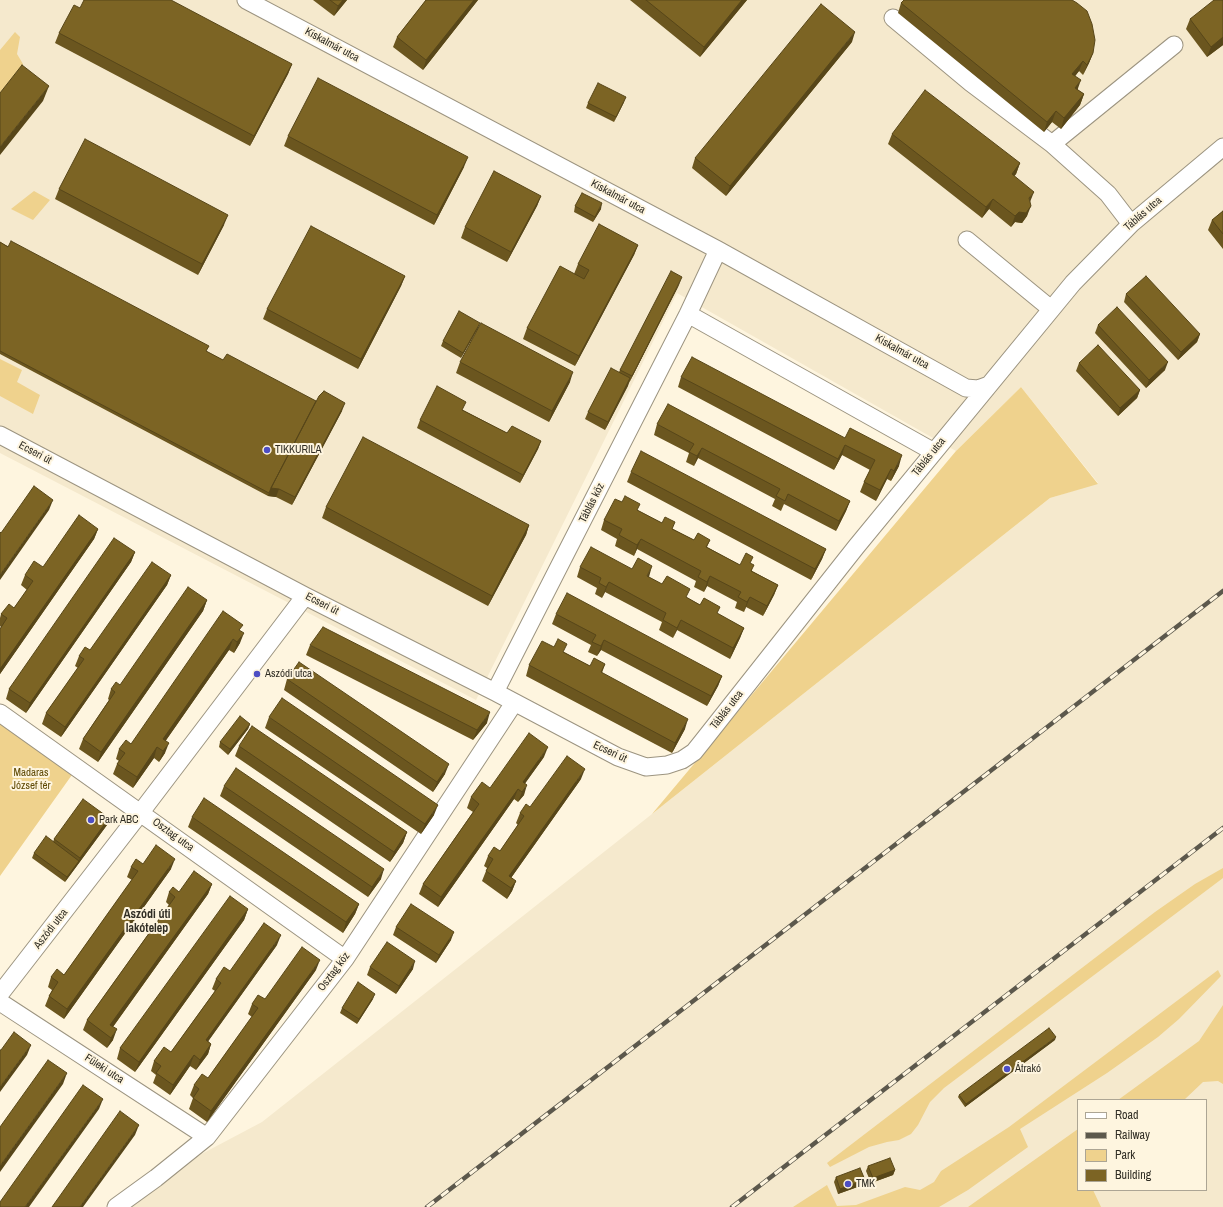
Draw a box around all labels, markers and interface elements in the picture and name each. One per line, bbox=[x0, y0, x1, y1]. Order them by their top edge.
street label: Kiskalmár utca bbox=[303, 25, 361, 65]
street label: Kiskalmár utca bbox=[589, 177, 647, 217]
street label: Táblás utca bbox=[1121, 194, 1165, 234]
street label: Kiskalmár utca bbox=[873, 332, 931, 372]
street label: Táblás utca bbox=[909, 435, 949, 479]
street label: Ecseri út bbox=[16, 439, 54, 467]
place label: TIKKURILA bbox=[275, 443, 322, 457]
marker: TIKKURILA bbox=[262, 445, 272, 455]
street label: Táblás köz bbox=[576, 481, 608, 525]
street label: Ecseri út bbox=[303, 590, 341, 618]
place label: Aszódi utca bbox=[265, 667, 312, 681]
marker: Aszódi utca bbox=[252, 669, 262, 679]
street label: Táblás utca bbox=[708, 688, 746, 732]
street label: Ecseri út bbox=[591, 738, 629, 766]
park label: Madaras József tér bbox=[11, 766, 51, 792]
place label: Park ABC bbox=[99, 813, 139, 827]
marker: Park ABC bbox=[86, 815, 96, 825]
street label: Osztag utca bbox=[150, 816, 196, 854]
street label: Aszódi utca bbox=[31, 906, 71, 952]
district label: Aszódi úti lakótelep bbox=[123, 908, 171, 936]
street label: Osztag köz bbox=[315, 950, 353, 994]
street label: Füleki utca bbox=[82, 1051, 126, 1087]
place label: Átrakó bbox=[1015, 1062, 1041, 1076]
marker: Átrakó bbox=[1002, 1064, 1012, 1074]
legend bbox=[1077, 1099, 1207, 1191]
text: Road bbox=[1115, 1107, 1139, 1123]
text: Railway bbox=[1115, 1127, 1150, 1143]
text: Park bbox=[1115, 1147, 1135, 1163]
text: Building bbox=[1115, 1167, 1151, 1183]
place label: TMK bbox=[856, 1177, 875, 1191]
marker: TMK bbox=[843, 1179, 853, 1189]

